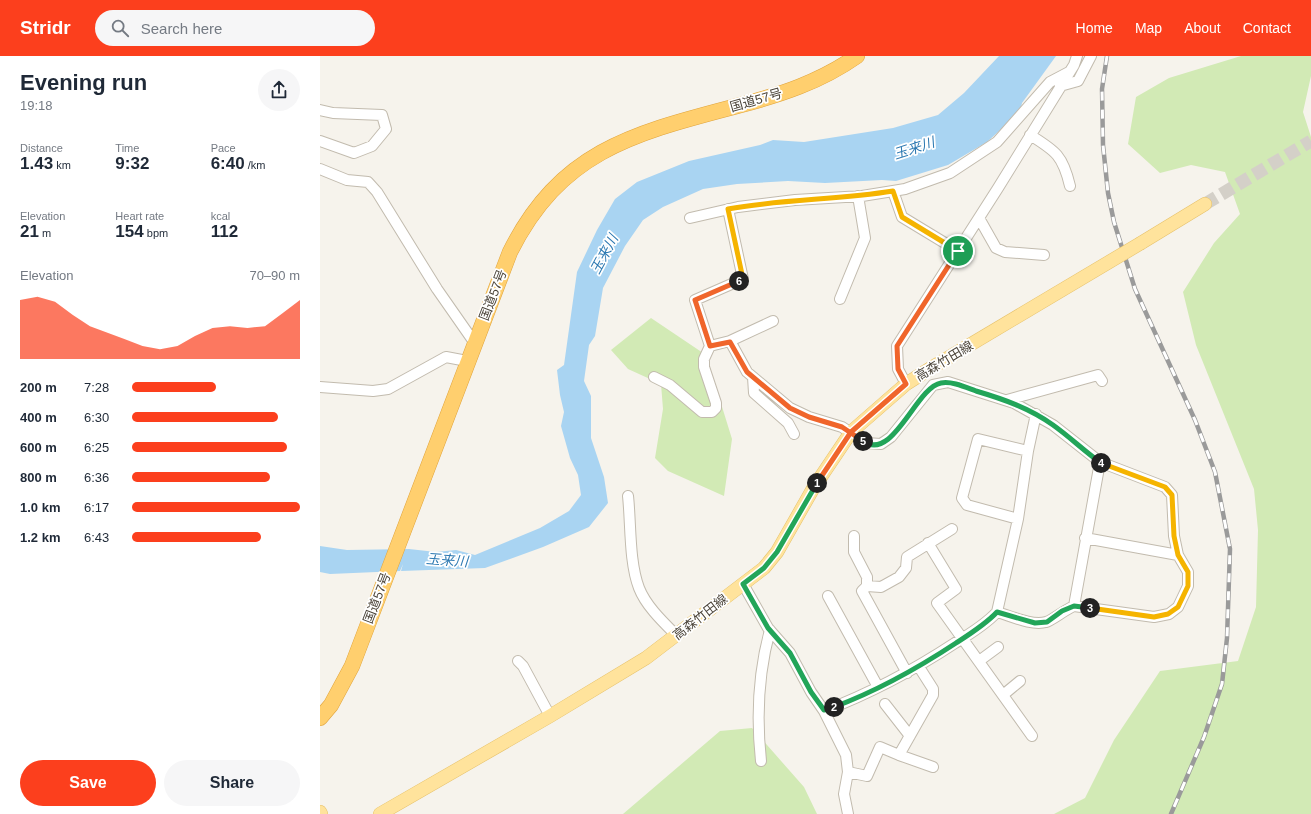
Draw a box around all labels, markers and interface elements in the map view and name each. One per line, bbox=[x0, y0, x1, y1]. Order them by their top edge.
search box bbox=[95, 10, 375, 46]
text: Stridr bbox=[20, 17, 71, 38]
icon: search bbox=[109, 17, 131, 39]
text: Search here bbox=[141, 20, 222, 37]
text: Home bbox=[1076, 20, 1113, 36]
text: Map bbox=[1135, 20, 1162, 36]
text: About bbox=[1184, 20, 1221, 36]
text: Contact bbox=[1243, 20, 1291, 36]
button: share bbox=[258, 69, 300, 111]
text: Evening run bbox=[20, 70, 147, 95]
street label: 国道57号 bbox=[728, 85, 784, 115]
text: 19:18 bbox=[20, 98, 53, 113]
water label: 玉来川 bbox=[892, 133, 938, 162]
text: Distance bbox=[20, 142, 63, 154]
text: Time bbox=[115, 142, 139, 154]
text: Pace bbox=[211, 142, 236, 154]
text: 1.43 bbox=[20, 154, 53, 173]
text: 9:32 bbox=[115, 154, 149, 173]
text: 6:40 bbox=[211, 154, 245, 173]
text: km bbox=[53, 159, 71, 171]
text: /km bbox=[245, 159, 265, 171]
text: Elevation bbox=[20, 210, 65, 222]
text: Heart rate bbox=[115, 210, 164, 222]
text: kcal bbox=[211, 210, 230, 222]
text: 21 bbox=[20, 222, 39, 241]
text: 154 bbox=[115, 222, 144, 241]
text: 112 bbox=[211, 222, 238, 241]
text: m bbox=[39, 227, 51, 239]
text: bpm bbox=[144, 227, 168, 239]
water label: 玉来川 bbox=[587, 230, 622, 276]
pin bbox=[941, 234, 975, 268]
icon: arrive bbox=[947, 240, 969, 262]
street label: 国道57号 bbox=[476, 267, 510, 323]
text: Elevation bbox=[20, 268, 73, 283]
text: 70–90 m bbox=[249, 268, 300, 283]
pin: 6 bbox=[729, 271, 749, 291]
text: 6 bbox=[736, 275, 742, 287]
street label: 高森竹田線 bbox=[912, 338, 976, 384]
text: 200 m bbox=[20, 380, 57, 395]
text: 7:28 bbox=[84, 380, 109, 395]
text: 400 m bbox=[20, 410, 57, 425]
text: 6:30 bbox=[84, 410, 109, 425]
pin: 5 bbox=[853, 431, 873, 451]
text: 5 bbox=[860, 435, 866, 447]
text: 600 m bbox=[20, 440, 57, 455]
text: 6:25 bbox=[84, 440, 109, 455]
pin: 4 bbox=[1091, 453, 1111, 473]
text: 4 bbox=[1098, 457, 1104, 469]
text: 800 m bbox=[20, 470, 57, 485]
text: 6:36 bbox=[84, 470, 109, 485]
pin: 1 bbox=[807, 473, 827, 493]
text: 1 bbox=[814, 477, 820, 489]
text: 1.0 km bbox=[20, 500, 60, 515]
text: 6:17 bbox=[84, 500, 109, 515]
text: 1.2 km bbox=[20, 530, 60, 545]
text: 6:43 bbox=[84, 530, 109, 545]
water label: 玉来川 bbox=[425, 551, 471, 570]
street label: 国道57号 bbox=[360, 570, 394, 626]
street label: 高森竹田線 bbox=[670, 591, 730, 643]
pin: 3 bbox=[1080, 598, 1100, 618]
text: 3 bbox=[1087, 602, 1093, 614]
pin: 2 bbox=[824, 697, 844, 717]
text: 2 bbox=[831, 701, 837, 713]
button: Save bbox=[20, 760, 156, 806]
button: Share bbox=[164, 760, 300, 806]

